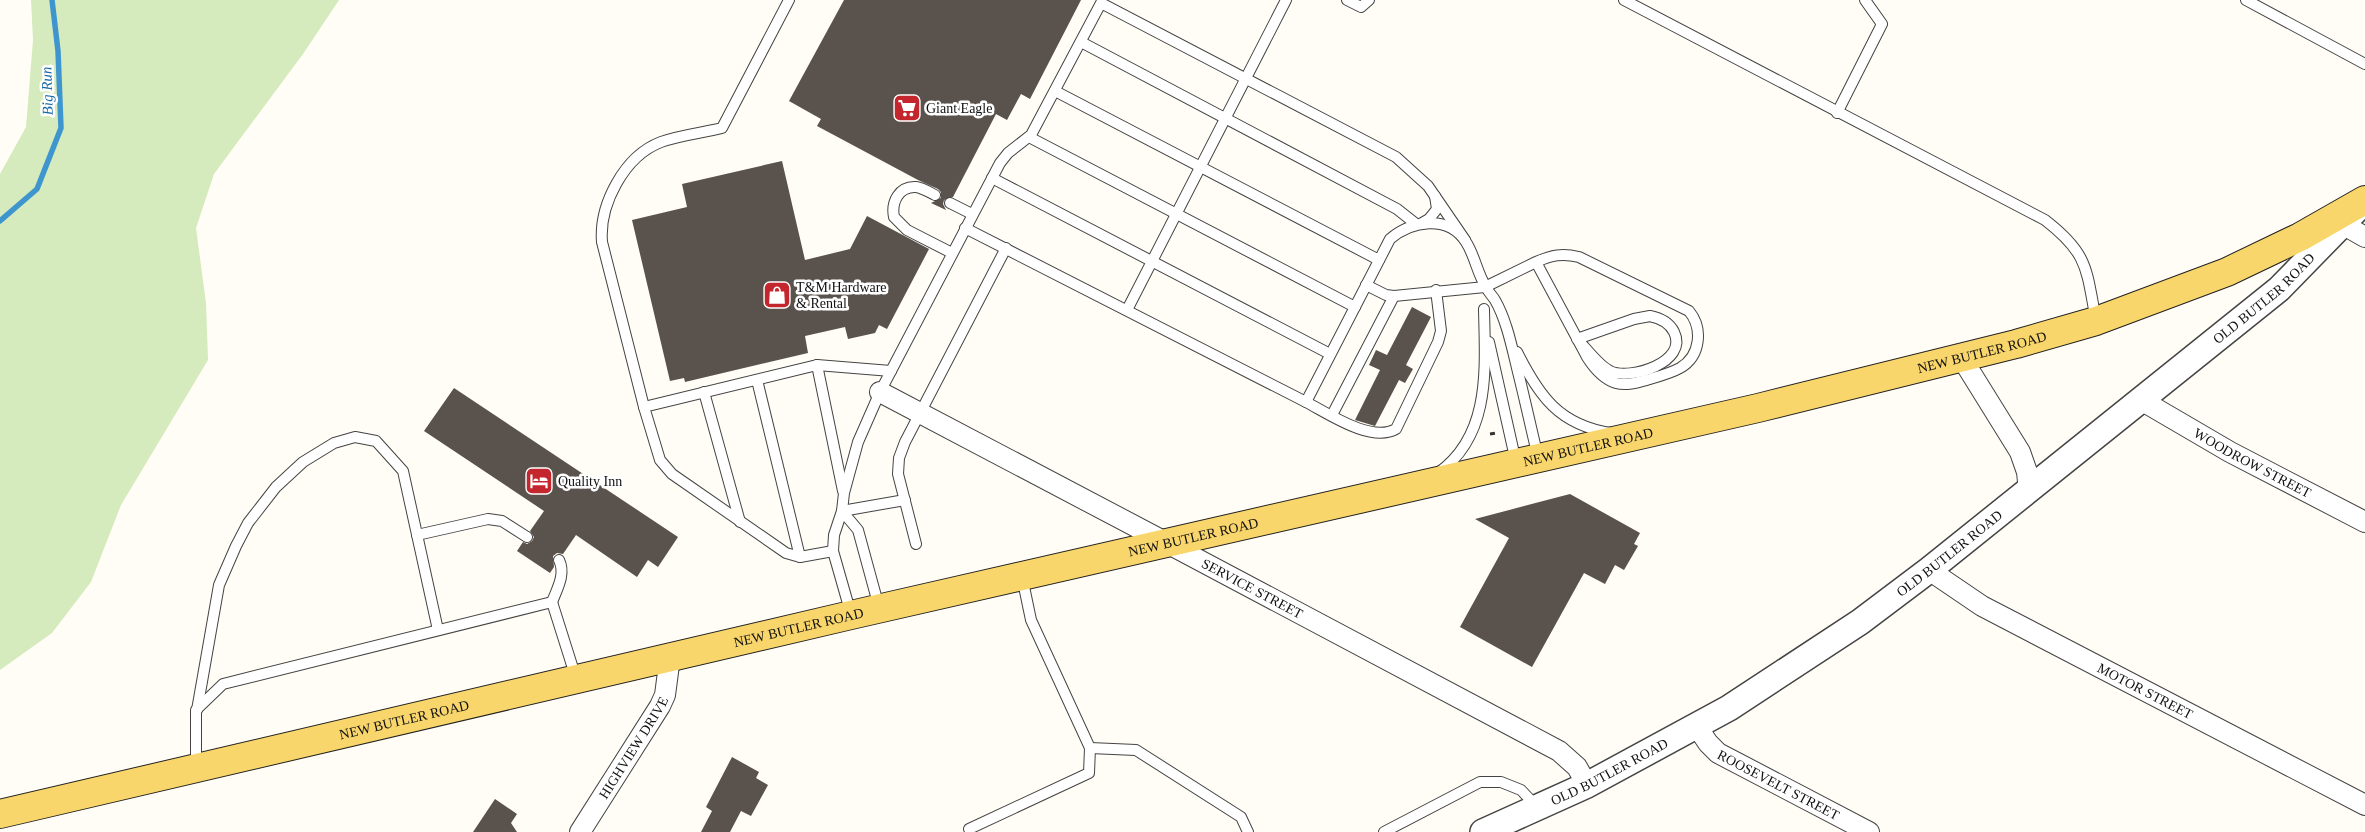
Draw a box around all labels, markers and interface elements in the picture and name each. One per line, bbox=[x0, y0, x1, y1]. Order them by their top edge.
water label: Big Run bbox=[38, 66, 56, 116]
supermarket icon: Giant Eagle bbox=[892, 93, 922, 123]
place label: Giant Eagle bbox=[926, 101, 992, 116]
street label: OLD BUTLER ROAD bbox=[2210, 250, 2318, 347]
shop icon: T&M Hardware & Rental bbox=[762, 280, 792, 310]
place label: T&M Hardware & Rental bbox=[796, 280, 887, 311]
street label: NEW BUTLER ROAD bbox=[1916, 329, 2048, 376]
street label: NEW BUTLER ROAD bbox=[1522, 425, 1655, 469]
street label: WOODROW STREET bbox=[2191, 426, 2314, 501]
hotel icon: Quality Inn bbox=[524, 466, 554, 496]
place label: Quality Inn bbox=[558, 474, 622, 489]
street label: OLD BUTLER ROAD bbox=[1894, 507, 2005, 600]
street label: NEW BUTLER ROAD bbox=[1127, 515, 1260, 559]
street label: SERVICE STREET bbox=[1199, 556, 1306, 622]
street label: NEW BUTLER ROAD bbox=[732, 605, 865, 650]
street label: MOTOR STREET bbox=[2095, 660, 2196, 722]
street label: HIGHVIEW DRIVE bbox=[596, 694, 671, 802]
street label: NEW BUTLER ROAD bbox=[338, 698, 471, 742]
street label: OLD BUTLER ROAD bbox=[1548, 736, 1671, 808]
street label: ROOSEVELT STREET bbox=[1715, 747, 1842, 823]

